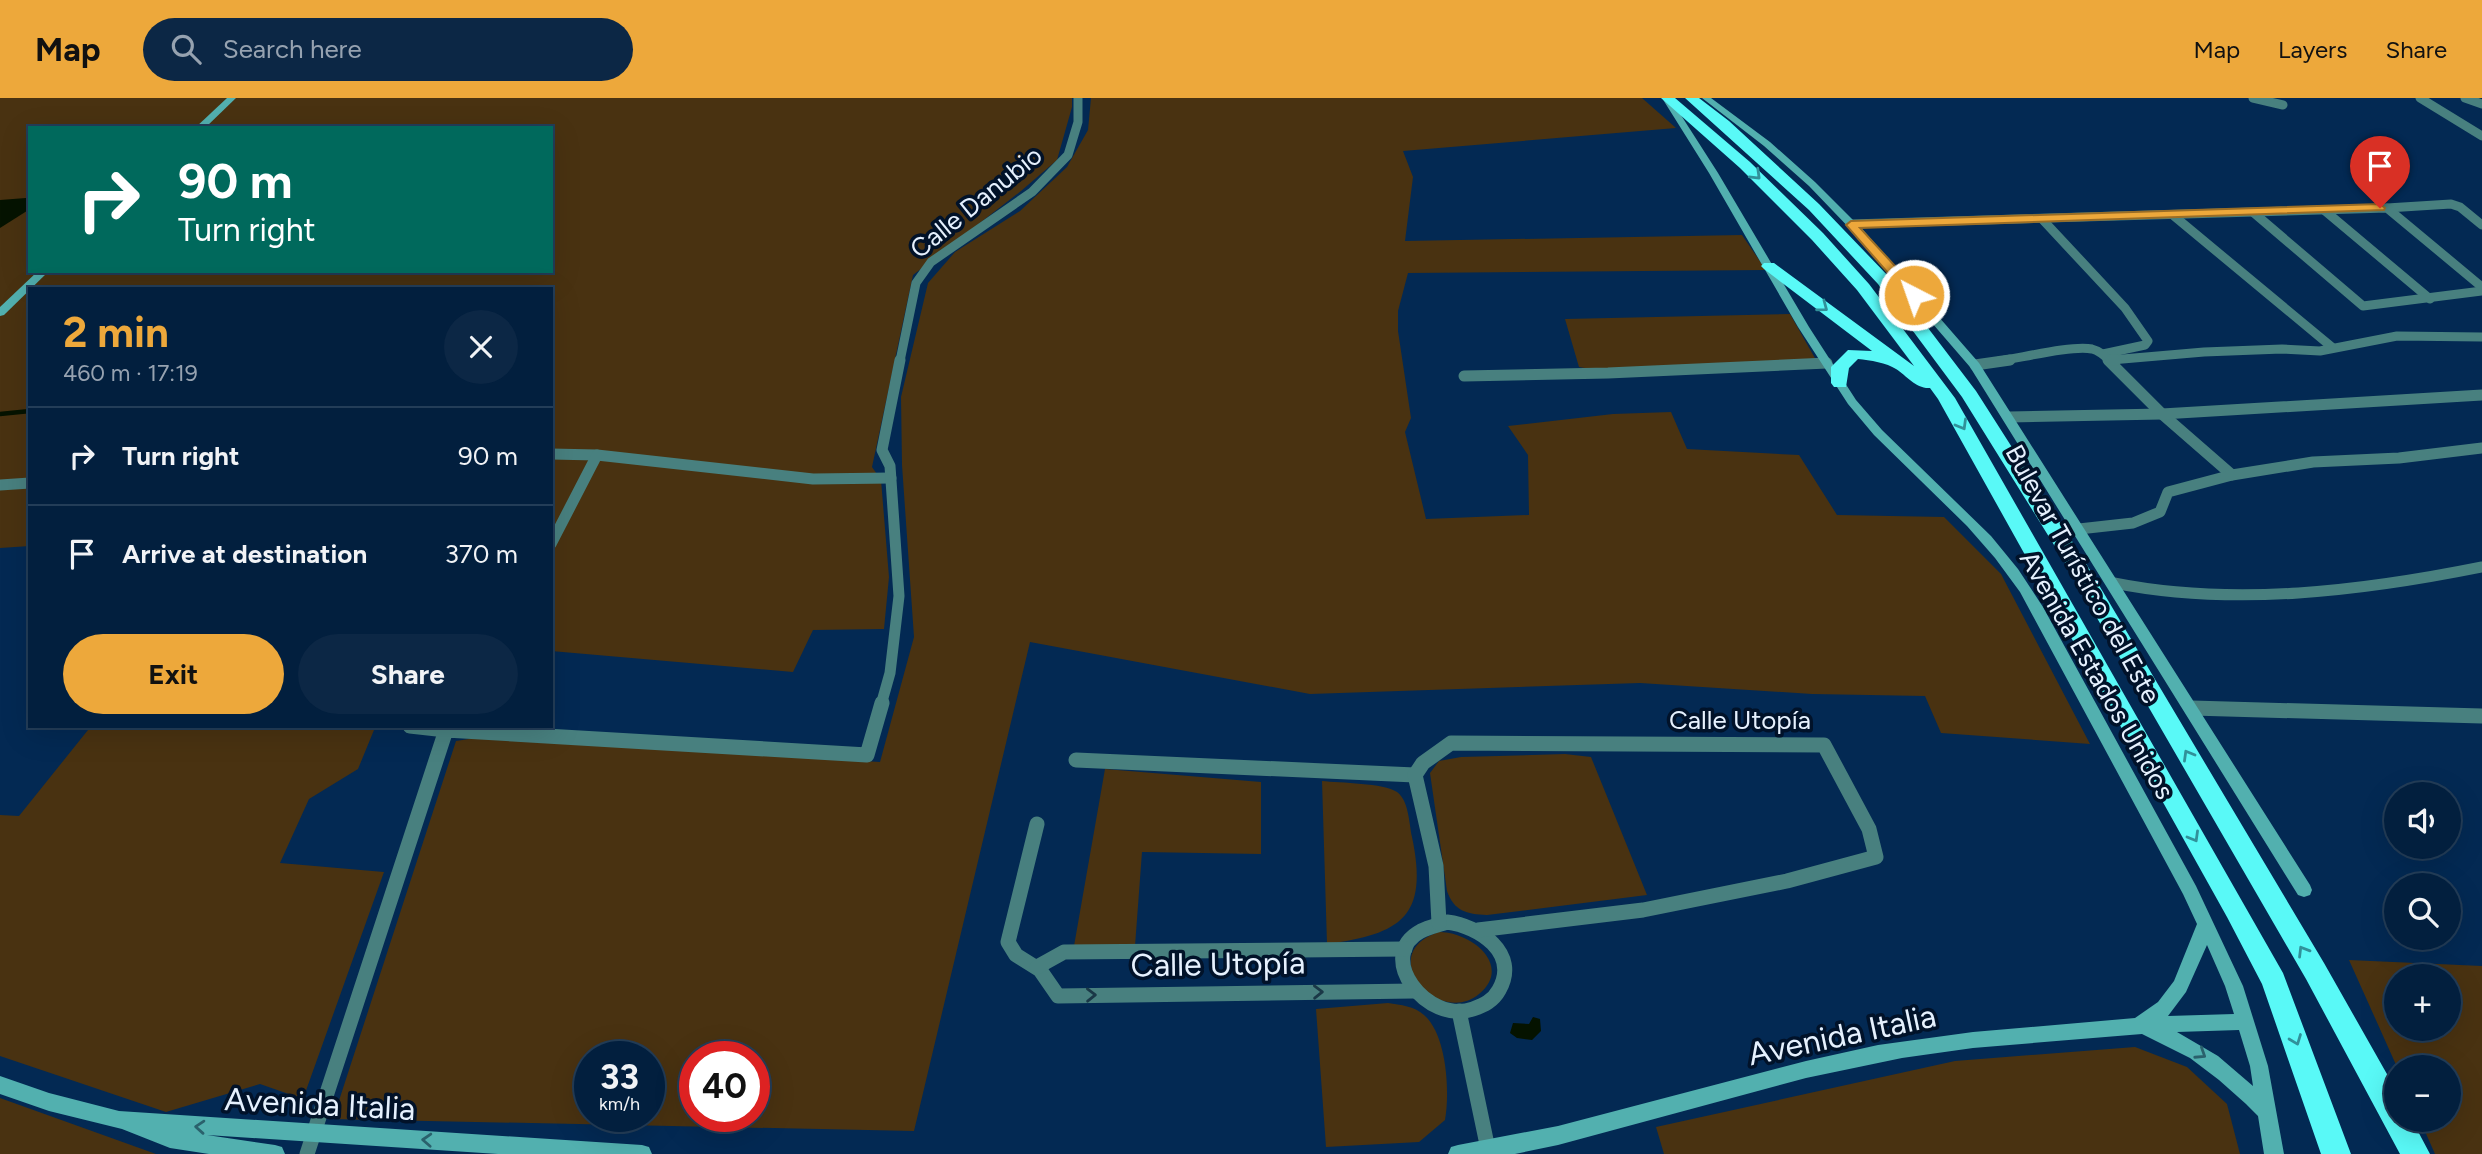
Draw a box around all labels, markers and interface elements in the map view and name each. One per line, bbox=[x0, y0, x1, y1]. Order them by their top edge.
search box bbox=[143, 18, 633, 81]
text: Map bbox=[35, 30, 101, 69]
icon: search bbox=[167, 30, 205, 68]
text: Search here bbox=[223, 33, 362, 65]
text: Map bbox=[2193, 35, 2240, 64]
text: Layers bbox=[2278, 35, 2347, 64]
text: Share bbox=[2385, 35, 2447, 64]
pin bbox=[2350, 136, 2410, 208]
street label: Calle Danubio bbox=[904, 139, 1048, 265]
icon: arrive bbox=[2361, 147, 2399, 185]
text: 90 m bbox=[178, 151, 293, 210]
icon: right bbox=[63, 154, 154, 245]
one-way arrow bbox=[1748, 166, 1761, 179]
text: Turn right bbox=[178, 211, 316, 249]
position arrow bbox=[1877, 258, 1951, 332]
one-way arrow bbox=[1816, 298, 1828, 311]
text: 2 min bbox=[63, 307, 169, 358]
button: close bbox=[444, 310, 518, 384]
text: 460 m · 17:19 bbox=[63, 359, 198, 387]
one-way arrow bbox=[1954, 418, 1967, 431]
icon: right bbox=[63, 437, 101, 475]
street label: Bulevar Turístico del Este bbox=[1999, 439, 2167, 709]
text: Turn right bbox=[122, 440, 239, 472]
text: 90 m bbox=[458, 440, 518, 472]
icon: arrive bbox=[63, 535, 101, 573]
text: Arrive at destination bbox=[122, 538, 367, 570]
text: 370 m bbox=[445, 538, 518, 570]
street label: Avenida Estados Unidos bbox=[2013, 545, 2181, 805]
button: Exit bbox=[63, 634, 284, 714]
button: Share bbox=[298, 634, 518, 714]
street label: Calle Utopía bbox=[1669, 704, 1811, 736]
one-way arrow bbox=[2183, 749, 2196, 762]
map controls bbox=[2384, 782, 2461, 1132]
button: sound bbox=[2384, 782, 2461, 859]
one-way arrow bbox=[2186, 830, 2199, 843]
button: search bbox=[2384, 873, 2461, 950]
street label: Calle Utopía bbox=[1130, 943, 1306, 985]
one-way arrow bbox=[2298, 945, 2311, 958]
button: + bbox=[2384, 964, 2461, 1041]
one-way arrow bbox=[1313, 984, 1324, 1000]
one-way arrow bbox=[1086, 987, 1096, 1003]
street label: Avenida Italia bbox=[1745, 997, 1939, 1073]
one-way arrow bbox=[2288, 1033, 2302, 1045]
speed limit sign: 40 bbox=[679, 1041, 770, 1132]
one-way arrow bbox=[2193, 1045, 2206, 1058]
button: − bbox=[2384, 1055, 2461, 1132]
text: 33 bbox=[600, 1056, 639, 1098]
street label: Avenida Italia bbox=[224, 1080, 416, 1128]
text: km/h bbox=[599, 1093, 640, 1115]
one-way arrow bbox=[194, 1120, 205, 1135]
one-way arrow bbox=[421, 1133, 432, 1148]

